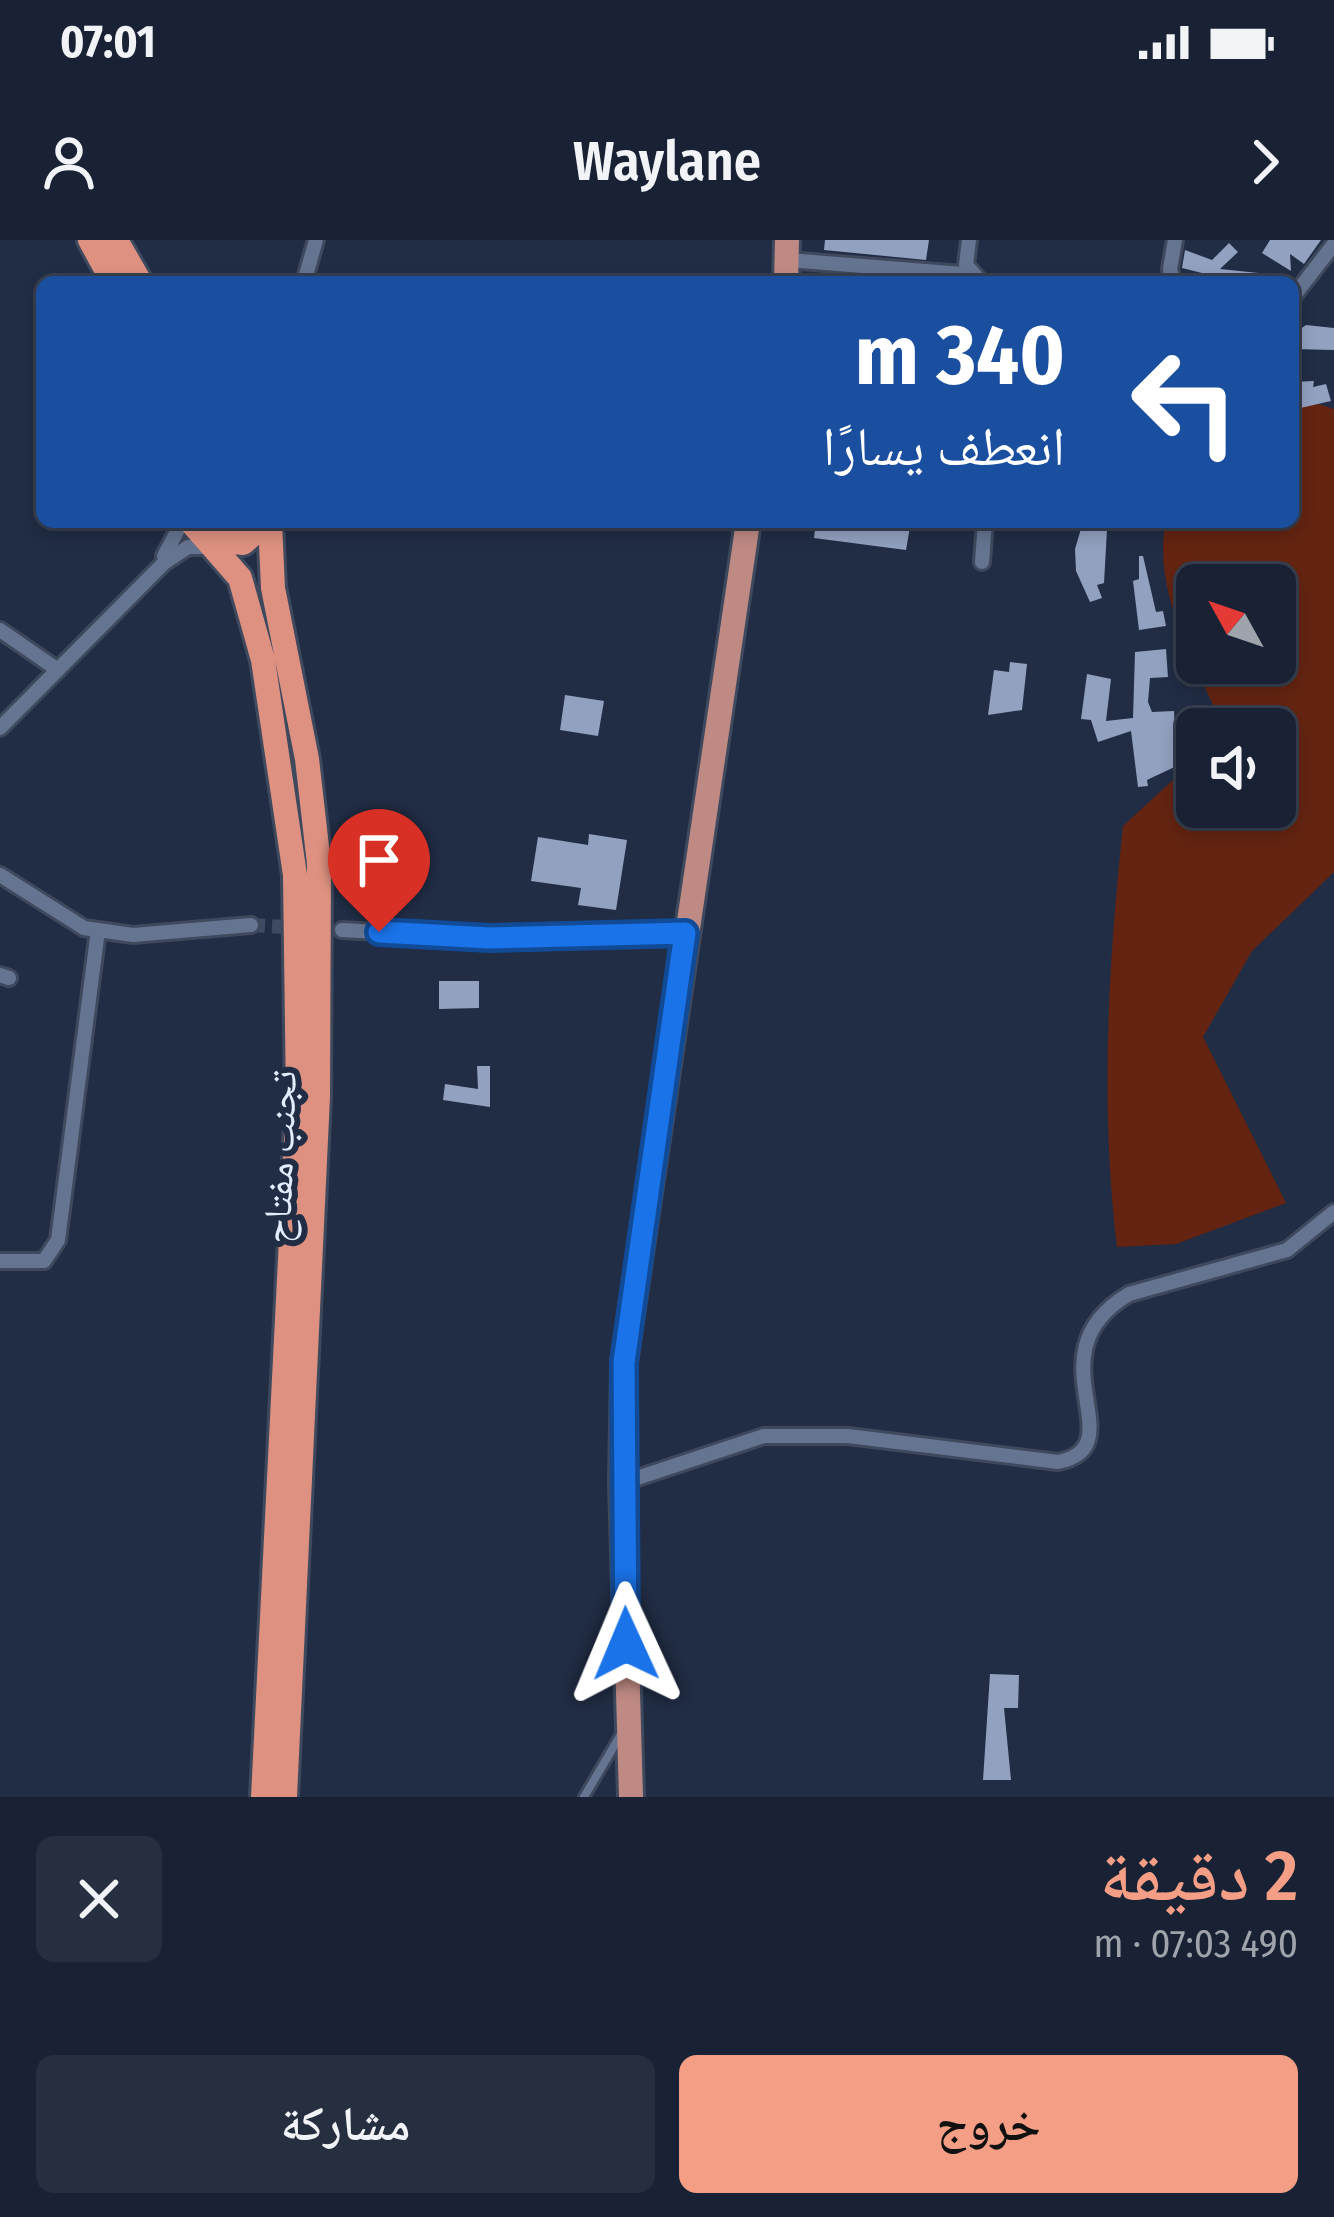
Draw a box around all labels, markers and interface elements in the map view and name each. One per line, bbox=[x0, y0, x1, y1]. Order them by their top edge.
text: 07:01 bbox=[60, 15, 156, 69]
icon: person bbox=[36, 129, 102, 195]
icon: forward bbox=[1232, 129, 1298, 195]
text: Waylane bbox=[573, 130, 761, 194]
text: 340 m bbox=[855, 305, 1065, 406]
icon: left bbox=[1107, 324, 1263, 480]
text: انعطف يسارًا bbox=[822, 415, 1065, 479]
north arrow bbox=[1176, 564, 1296, 684]
map controls bbox=[1176, 564, 1296, 828]
button: sound bbox=[1176, 708, 1296, 828]
pin bbox=[328, 809, 430, 932]
icon: arrive bbox=[346, 827, 412, 893]
street label: تجنب مفتاح bbox=[254, 1070, 307, 1244]
position arrow bbox=[563, 1581, 689, 1707]
text: 2 دقيقة bbox=[1100, 1833, 1298, 1919]
button: close bbox=[36, 1836, 162, 1962]
text: 490 m · 07:03 bbox=[1094, 1921, 1298, 1967]
button: مشاركة bbox=[36, 2055, 655, 2193]
button: خروج bbox=[679, 2055, 1298, 2193]

